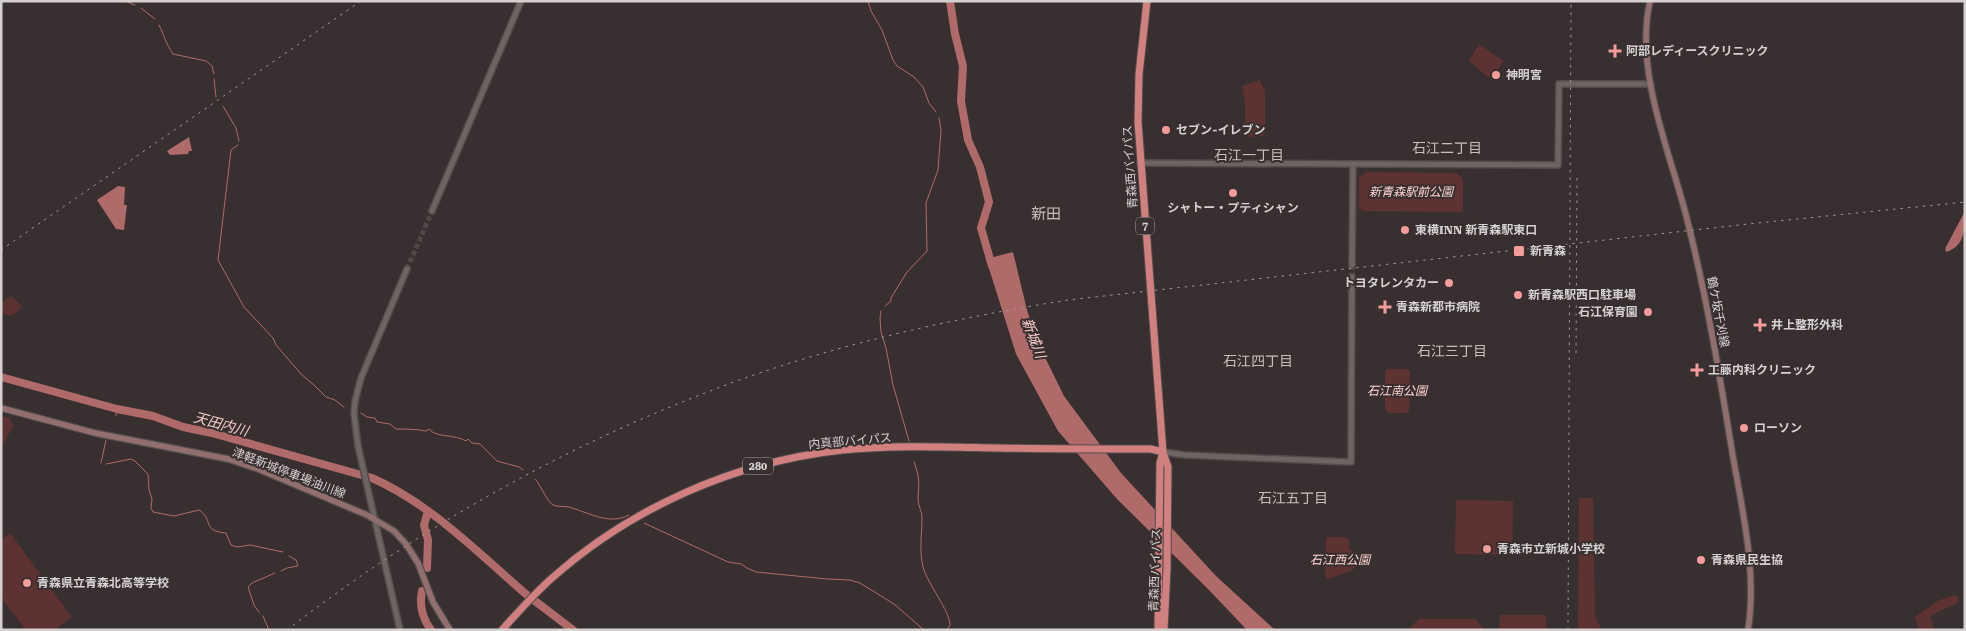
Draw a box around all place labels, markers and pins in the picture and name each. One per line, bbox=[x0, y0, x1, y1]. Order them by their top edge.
marker: 阿部レディースクリニック bbox=[1608, 44, 1622, 58]
place label: 阿部レディースクリニック bbox=[1626, 44, 1769, 58]
place label: 神明宮 bbox=[1506, 68, 1542, 82]
marker: 神明宮 bbox=[1490, 69, 1502, 81]
place label: セブン-イレブン bbox=[1176, 123, 1266, 137]
marker: セブン-イレブン bbox=[1160, 124, 1172, 136]
marker: シャトー・プティシャン bbox=[1227, 187, 1239, 199]
place label: シャトー・プティシャン bbox=[1167, 201, 1299, 215]
place label: 東横INN 新青森駅東口 bbox=[1415, 223, 1537, 237]
marker: 東横INN 新青森駅東口 bbox=[1399, 224, 1411, 236]
marker: 新青森 bbox=[1512, 244, 1526, 258]
place label: 新青森 bbox=[1530, 244, 1566, 258]
place label: トヨタレンタカー bbox=[1343, 276, 1439, 290]
marker: トヨタレンタカー bbox=[1443, 277, 1455, 289]
place label: 新青森駅西口駐車場 bbox=[1528, 288, 1636, 302]
marker: 新青森駅西口駐車場 bbox=[1512, 289, 1524, 301]
marker: 青森新都市病院 bbox=[1378, 300, 1392, 314]
place label: 青森新都市病院 bbox=[1396, 300, 1480, 314]
place label: 石江保育園 bbox=[1578, 305, 1638, 319]
marker: 石江保育園 bbox=[1642, 306, 1654, 318]
marker: 井上整形外科 bbox=[1753, 318, 1767, 332]
place label: 井上整形外科 bbox=[1771, 318, 1843, 332]
marker: 工藤内科クリニック bbox=[1690, 363, 1704, 377]
place label: 工藤内科クリニック bbox=[1708, 363, 1816, 377]
place label: ローソン bbox=[1754, 421, 1802, 435]
marker: ローソン bbox=[1738, 422, 1750, 434]
place label: 青森市立新城小学校 bbox=[1497, 542, 1605, 556]
marker: 青森市立新城小学校 bbox=[1481, 543, 1493, 555]
place label: 青森県民生協 bbox=[1711, 553, 1783, 567]
marker: 青森県民生協 bbox=[1695, 554, 1707, 566]
place label: 青森県立青森北高等学校 bbox=[37, 576, 169, 590]
marker: 青森県立青森北高等学校 bbox=[21, 577, 33, 589]

